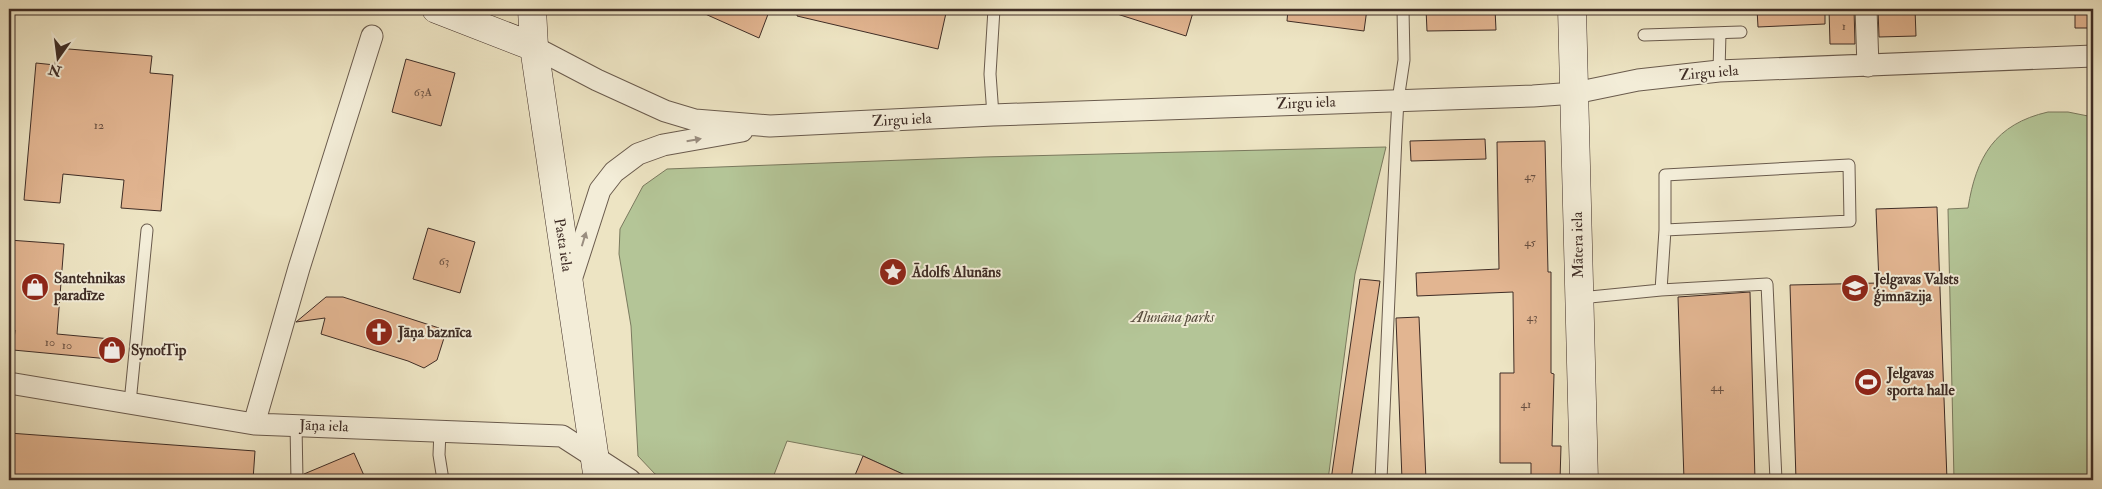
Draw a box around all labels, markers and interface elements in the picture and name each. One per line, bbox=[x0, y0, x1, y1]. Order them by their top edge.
house number: 1 bbox=[1842, 19, 1846, 34]
north arrow bbox=[32, 32, 82, 82]
text: N bbox=[46, 60, 64, 80]
street label: Zirgu iela bbox=[1679, 61, 1740, 85]
house number: 63A bbox=[414, 85, 433, 100]
street label: Zirgu iela bbox=[1276, 92, 1337, 114]
street label: Zirgu iela bbox=[872, 109, 933, 131]
house number: 12 bbox=[94, 118, 104, 133]
one-way arrow bbox=[687, 135, 703, 143]
house number: 47 bbox=[1524, 169, 1536, 184]
street label: Mātera iela bbox=[1568, 211, 1588, 279]
street label: Pasta iela bbox=[549, 217, 577, 274]
one-way arrow bbox=[581, 231, 589, 246]
house number: 45 bbox=[1524, 235, 1537, 250]
house number: 63 bbox=[439, 254, 449, 269]
place icon: Ādolfs Alunāns bbox=[878, 257, 908, 287]
place label: Ādolfs Alunāns bbox=[911, 262, 1001, 282]
place label: Santehnikas paradīze bbox=[53, 269, 125, 306]
place label: Jelgavas Valsts ģimnāzija bbox=[1873, 270, 1959, 307]
shop icon: Santehnikas paradīze bbox=[20, 272, 50, 302]
school or university icon: Jelgavas Valsts ģimnāzija bbox=[1840, 273, 1870, 303]
park label: Alunāna parks bbox=[1130, 308, 1215, 327]
house number: 43 bbox=[1526, 310, 1538, 325]
church icon: Jāņa baznīca bbox=[364, 317, 394, 347]
place label: Jāņa baznīca bbox=[397, 323, 472, 343]
house number: 10 bbox=[45, 335, 55, 350]
shop icon: SynotTip bbox=[97, 335, 127, 365]
house number: 10 bbox=[62, 338, 72, 353]
place label: SynotTip bbox=[131, 341, 187, 361]
place label: Jelgavas sporta halle bbox=[1886, 364, 1955, 401]
sports icon: Jelgavas sporta halle bbox=[1853, 367, 1883, 397]
house number: 44 bbox=[1711, 380, 1724, 395]
house number: 41 bbox=[1521, 397, 1531, 412]
street label: Jāņa iela bbox=[298, 416, 350, 437]

